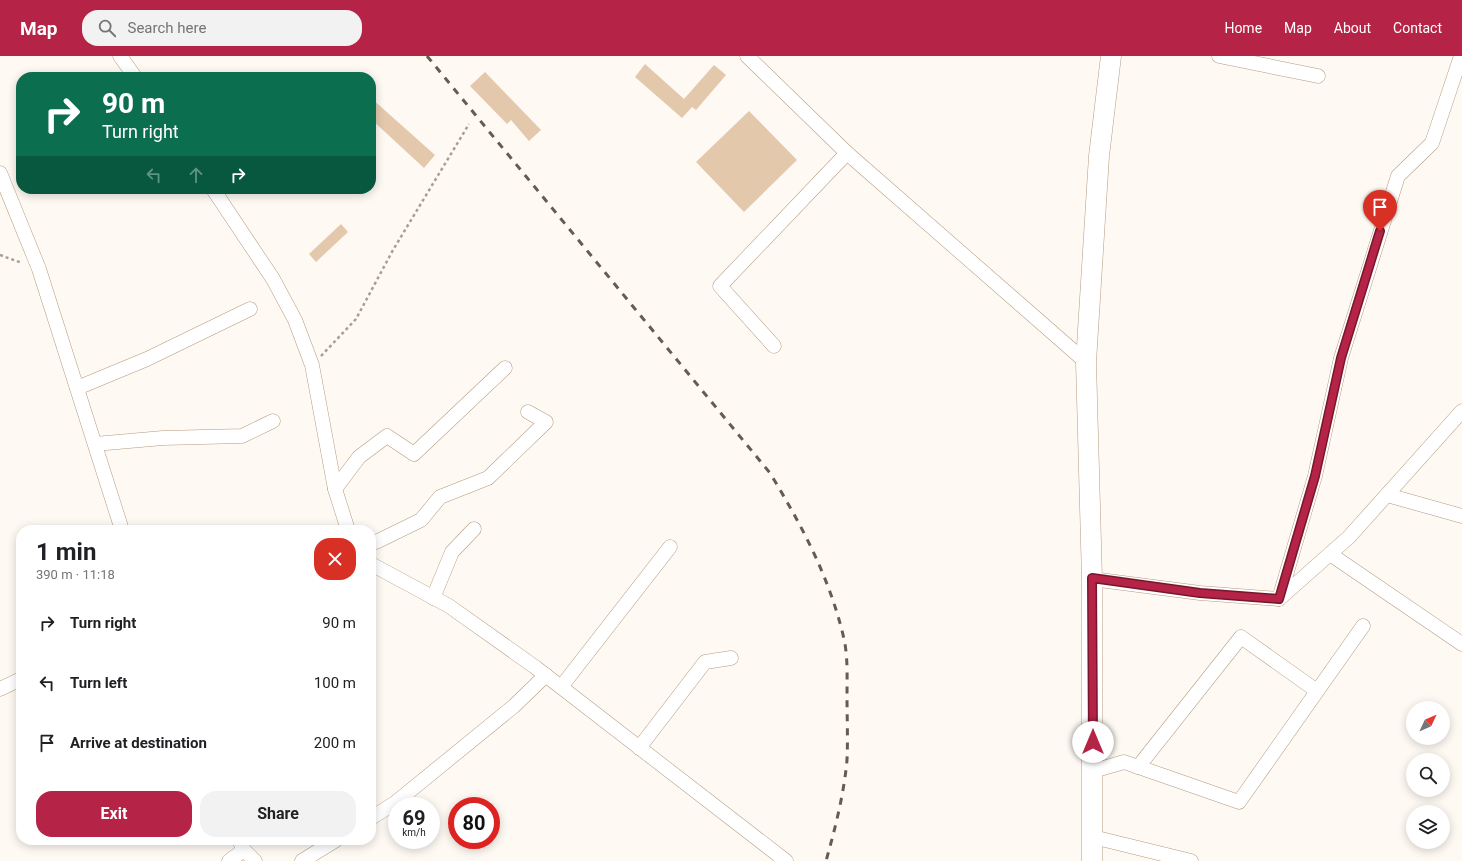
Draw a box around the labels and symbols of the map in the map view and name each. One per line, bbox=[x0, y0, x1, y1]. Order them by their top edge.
pin bbox=[1363, 190, 1397, 231]
north arrow bbox=[1406, 701, 1450, 745]
position arrow bbox=[1072, 721, 1114, 763]
speed limit sign: 80 bbox=[448, 797, 500, 849]

